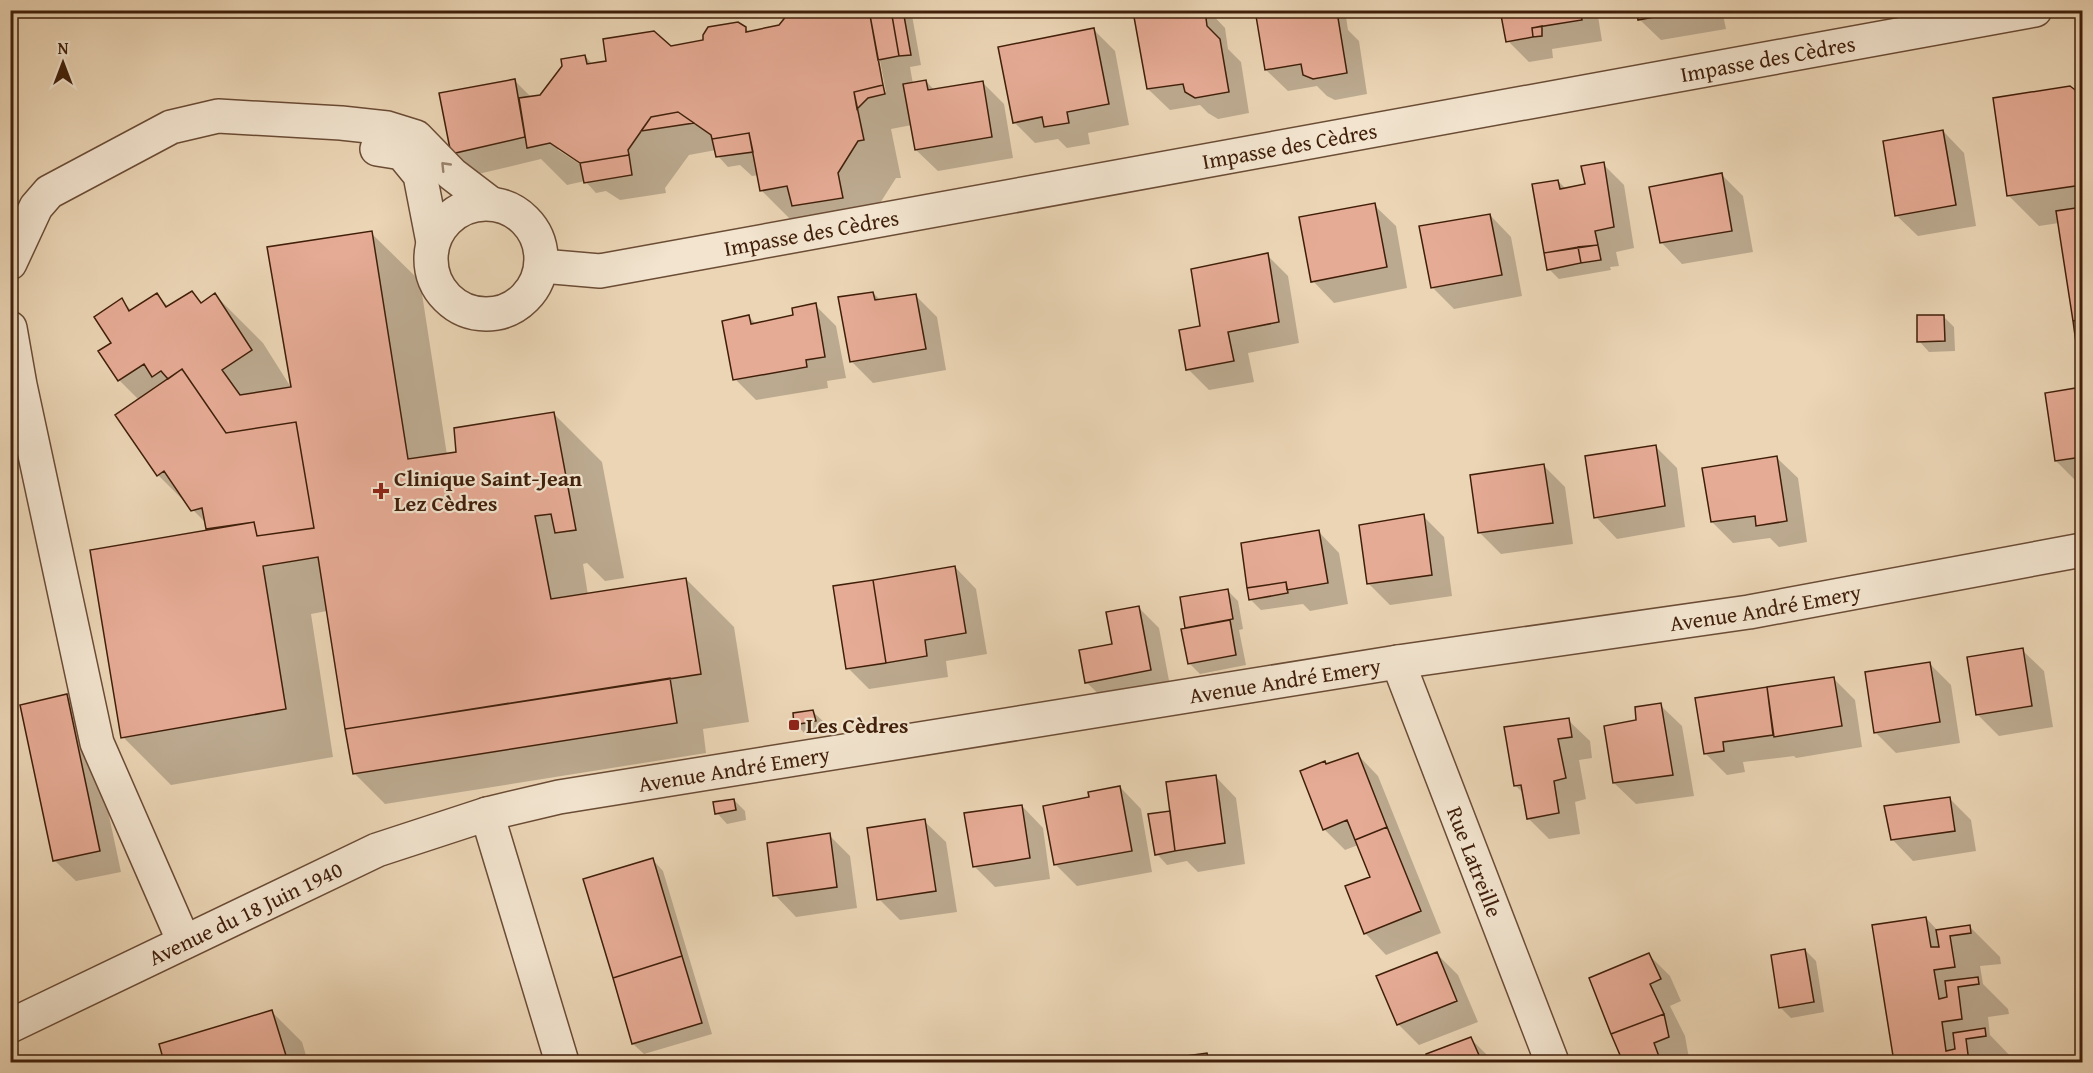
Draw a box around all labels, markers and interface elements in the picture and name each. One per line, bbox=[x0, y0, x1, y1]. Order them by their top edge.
street label: Impasse des Cèdres bbox=[1678, 27, 1858, 90]
north arrow bbox=[33, 33, 93, 93]
text: N bbox=[58, 36, 69, 60]
street label: Impasse des Cèdres bbox=[1199, 114, 1380, 177]
one-way arrow bbox=[441, 163, 452, 174]
street label: Impasse des Cèdres bbox=[721, 201, 901, 264]
place label: Clinique Saint-Jean Lez Cèdres bbox=[394, 462, 582, 519]
marker: Clinique Saint-Jean Lez Cèdres bbox=[372, 482, 390, 500]
street label: Avenue André Emery bbox=[1668, 575, 1864, 639]
street label: Avenue André Emery bbox=[1187, 649, 1383, 711]
place label: Les Cèdres bbox=[806, 709, 908, 741]
marker: Les Cèdres bbox=[787, 718, 801, 732]
street label: Avenue André Emery bbox=[636, 738, 832, 800]
street label: Rue Latreille bbox=[1439, 802, 1511, 922]
street label: Avenue du 18 Juin 1940 bbox=[143, 853, 348, 973]

